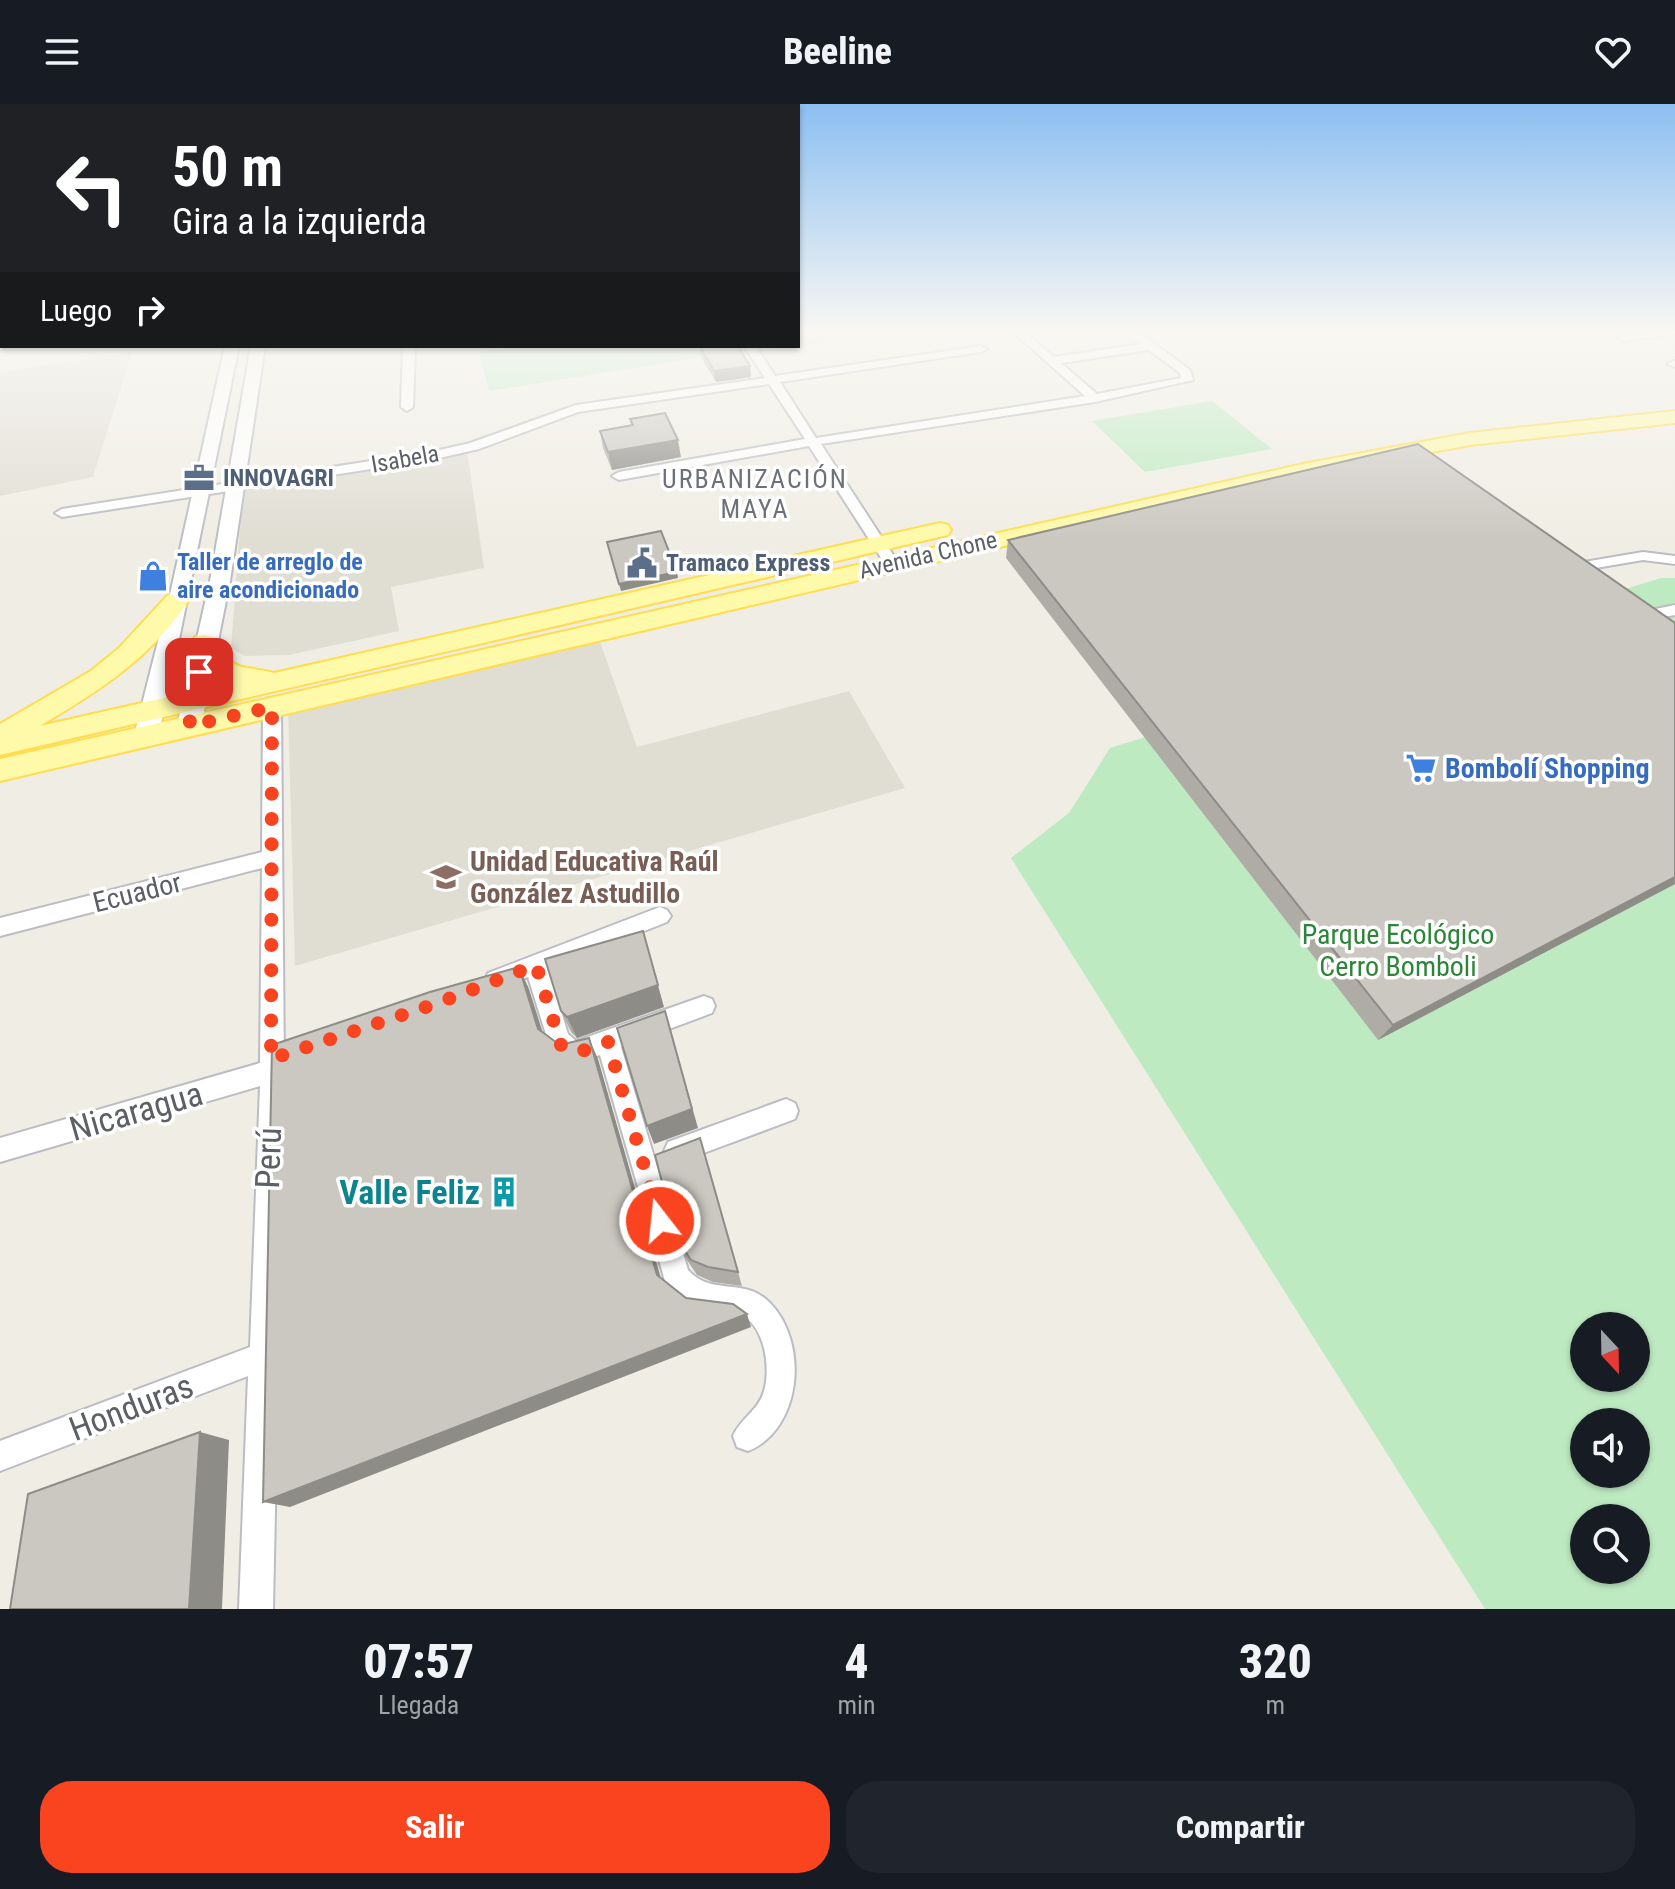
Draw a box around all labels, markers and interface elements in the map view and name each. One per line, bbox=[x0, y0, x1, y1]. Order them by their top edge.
icon: menu bbox=[40, 30, 84, 74]
icon: heart bbox=[1591, 30, 1635, 74]
text: Beeline bbox=[783, 31, 892, 73]
text: 50 m bbox=[172, 134, 283, 200]
icon: left bbox=[40, 136, 144, 240]
text: Gira a la izquierda bbox=[172, 201, 427, 243]
icon: right bbox=[128, 288, 172, 332]
text: Luego bbox=[40, 293, 112, 328]
street label: Isabela bbox=[369, 439, 441, 479]
office icon: INNOVAGRI bbox=[182, 461, 216, 495]
place label: INNOVAGRI bbox=[223, 464, 334, 492]
district label: URBANIZACIÓN MAYA bbox=[662, 464, 848, 524]
street label: Avenida Chone bbox=[856, 526, 1000, 584]
public building icon: Tramaco Express bbox=[625, 546, 659, 580]
place label: Taller de arreglo de aire acondicionado bbox=[177, 548, 363, 604]
place label: Tramaco Express bbox=[666, 549, 830, 577]
shop icon: Taller de arreglo de aire acondicionado bbox=[136, 559, 170, 593]
pin bbox=[165, 638, 233, 706]
icon: arrive bbox=[177, 650, 221, 694]
supermarket icon: Bombolí Shopping bbox=[1404, 751, 1438, 785]
place label: Bombolí Shopping bbox=[1445, 752, 1650, 785]
place label: Unidad Educativa Raúl González Astudillo bbox=[470, 845, 719, 910]
school or university icon: Unidad Educativa Raúl González Astudillo bbox=[429, 860, 463, 894]
street label: Ecuador bbox=[89, 866, 185, 919]
park label: Parque Ecológico Cerro Bomboli bbox=[1302, 918, 1494, 983]
street label: Nicaragua bbox=[65, 1073, 207, 1149]
street label: Perú bbox=[247, 1127, 289, 1189]
place label: Valle Feliz bbox=[339, 1172, 480, 1212]
building icon: Valle Feliz bbox=[487, 1175, 521, 1209]
position arrow bbox=[618, 1179, 702, 1263]
north arrow bbox=[1570, 1312, 1650, 1392]
map controls bbox=[1570, 1312, 1650, 1584]
street label: Honduras bbox=[63, 1365, 199, 1449]
button: sound bbox=[1570, 1408, 1650, 1488]
button: search bbox=[1570, 1504, 1650, 1584]
text: 07:57 bbox=[363, 1633, 474, 1690]
text: 4 bbox=[844, 1633, 869, 1690]
text: 320 bbox=[1239, 1633, 1312, 1690]
text: Llegada bbox=[378, 1690, 459, 1720]
text: min bbox=[837, 1690, 876, 1720]
text: m bbox=[1265, 1690, 1285, 1720]
button: Salir bbox=[40, 1781, 830, 1873]
button: Compartir bbox=[846, 1781, 1635, 1873]

